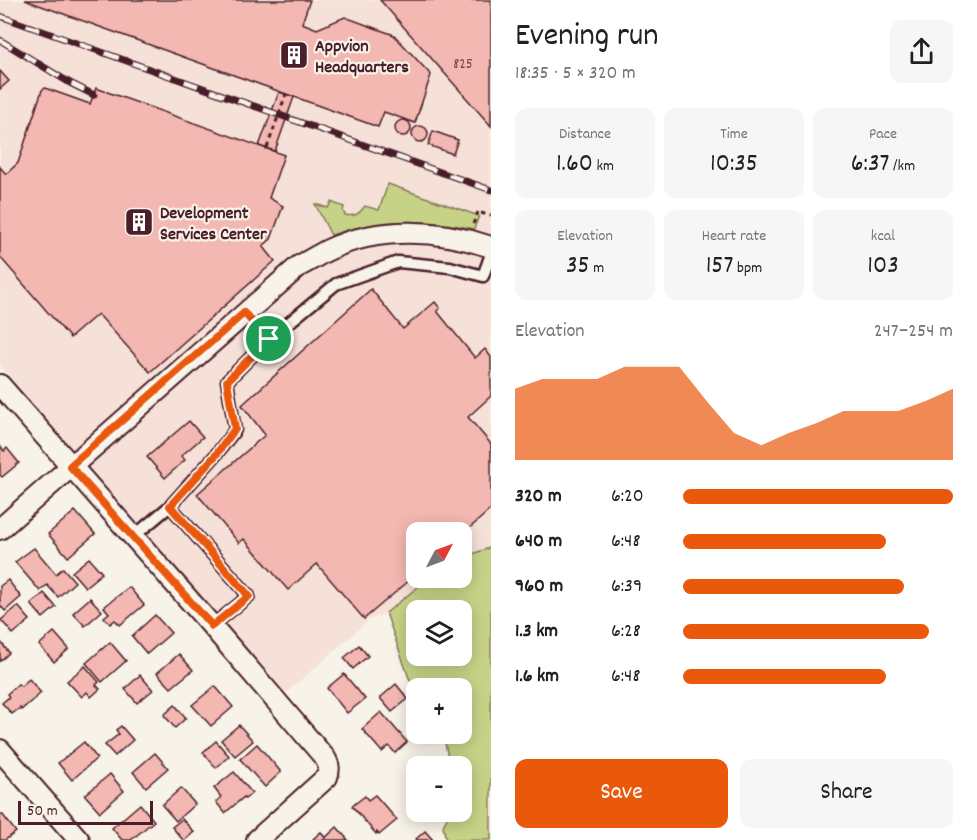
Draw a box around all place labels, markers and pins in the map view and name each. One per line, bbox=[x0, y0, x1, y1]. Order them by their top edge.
place label: Appvion Headquarters bbox=[315, 35, 409, 81]
building icon: Appvion Headquarters bbox=[278, 39, 310, 71]
place label: Development Services Center bbox=[160, 202, 267, 248]
building icon: Development Services Center bbox=[123, 206, 155, 238]
pin bbox=[243, 313, 294, 364]

